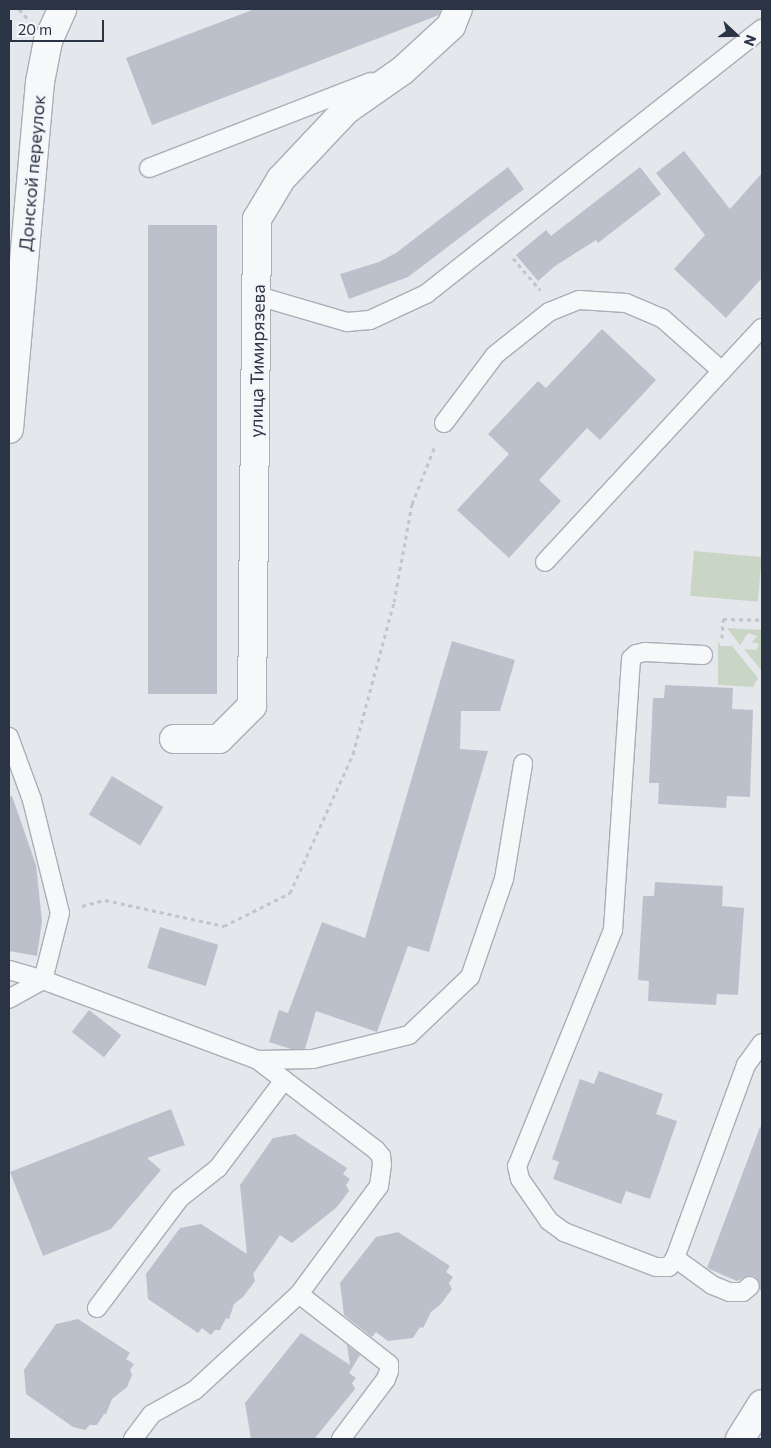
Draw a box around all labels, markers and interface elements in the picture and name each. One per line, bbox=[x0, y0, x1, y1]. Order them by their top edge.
scale bar bbox=[12, 10, 106, 42]
north arrow bbox=[711, 10, 761, 60]
text: 20 m bbox=[18, 20, 52, 38]
text: N bbox=[741, 33, 760, 49]
street label: Донской переулок bbox=[14, 94, 50, 252]
street label: улица Тимирязева bbox=[245, 284, 269, 438]

